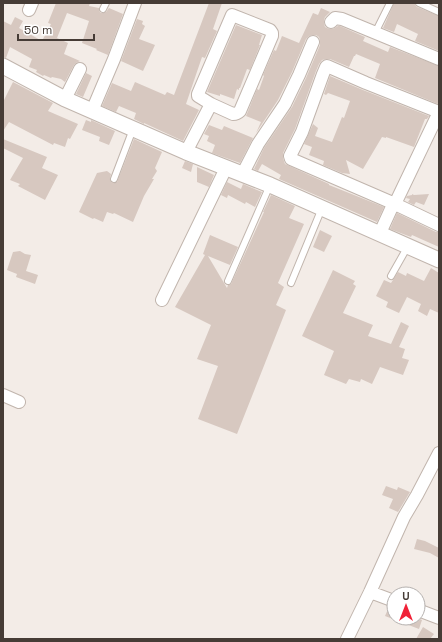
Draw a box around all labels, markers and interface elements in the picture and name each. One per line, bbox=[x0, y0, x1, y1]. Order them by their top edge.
scale bar bbox=[18, 16, 94, 42]
text: 50 m bbox=[24, 22, 52, 38]
north arrow bbox=[386, 586, 426, 626]
text: U bbox=[402, 589, 410, 603]

